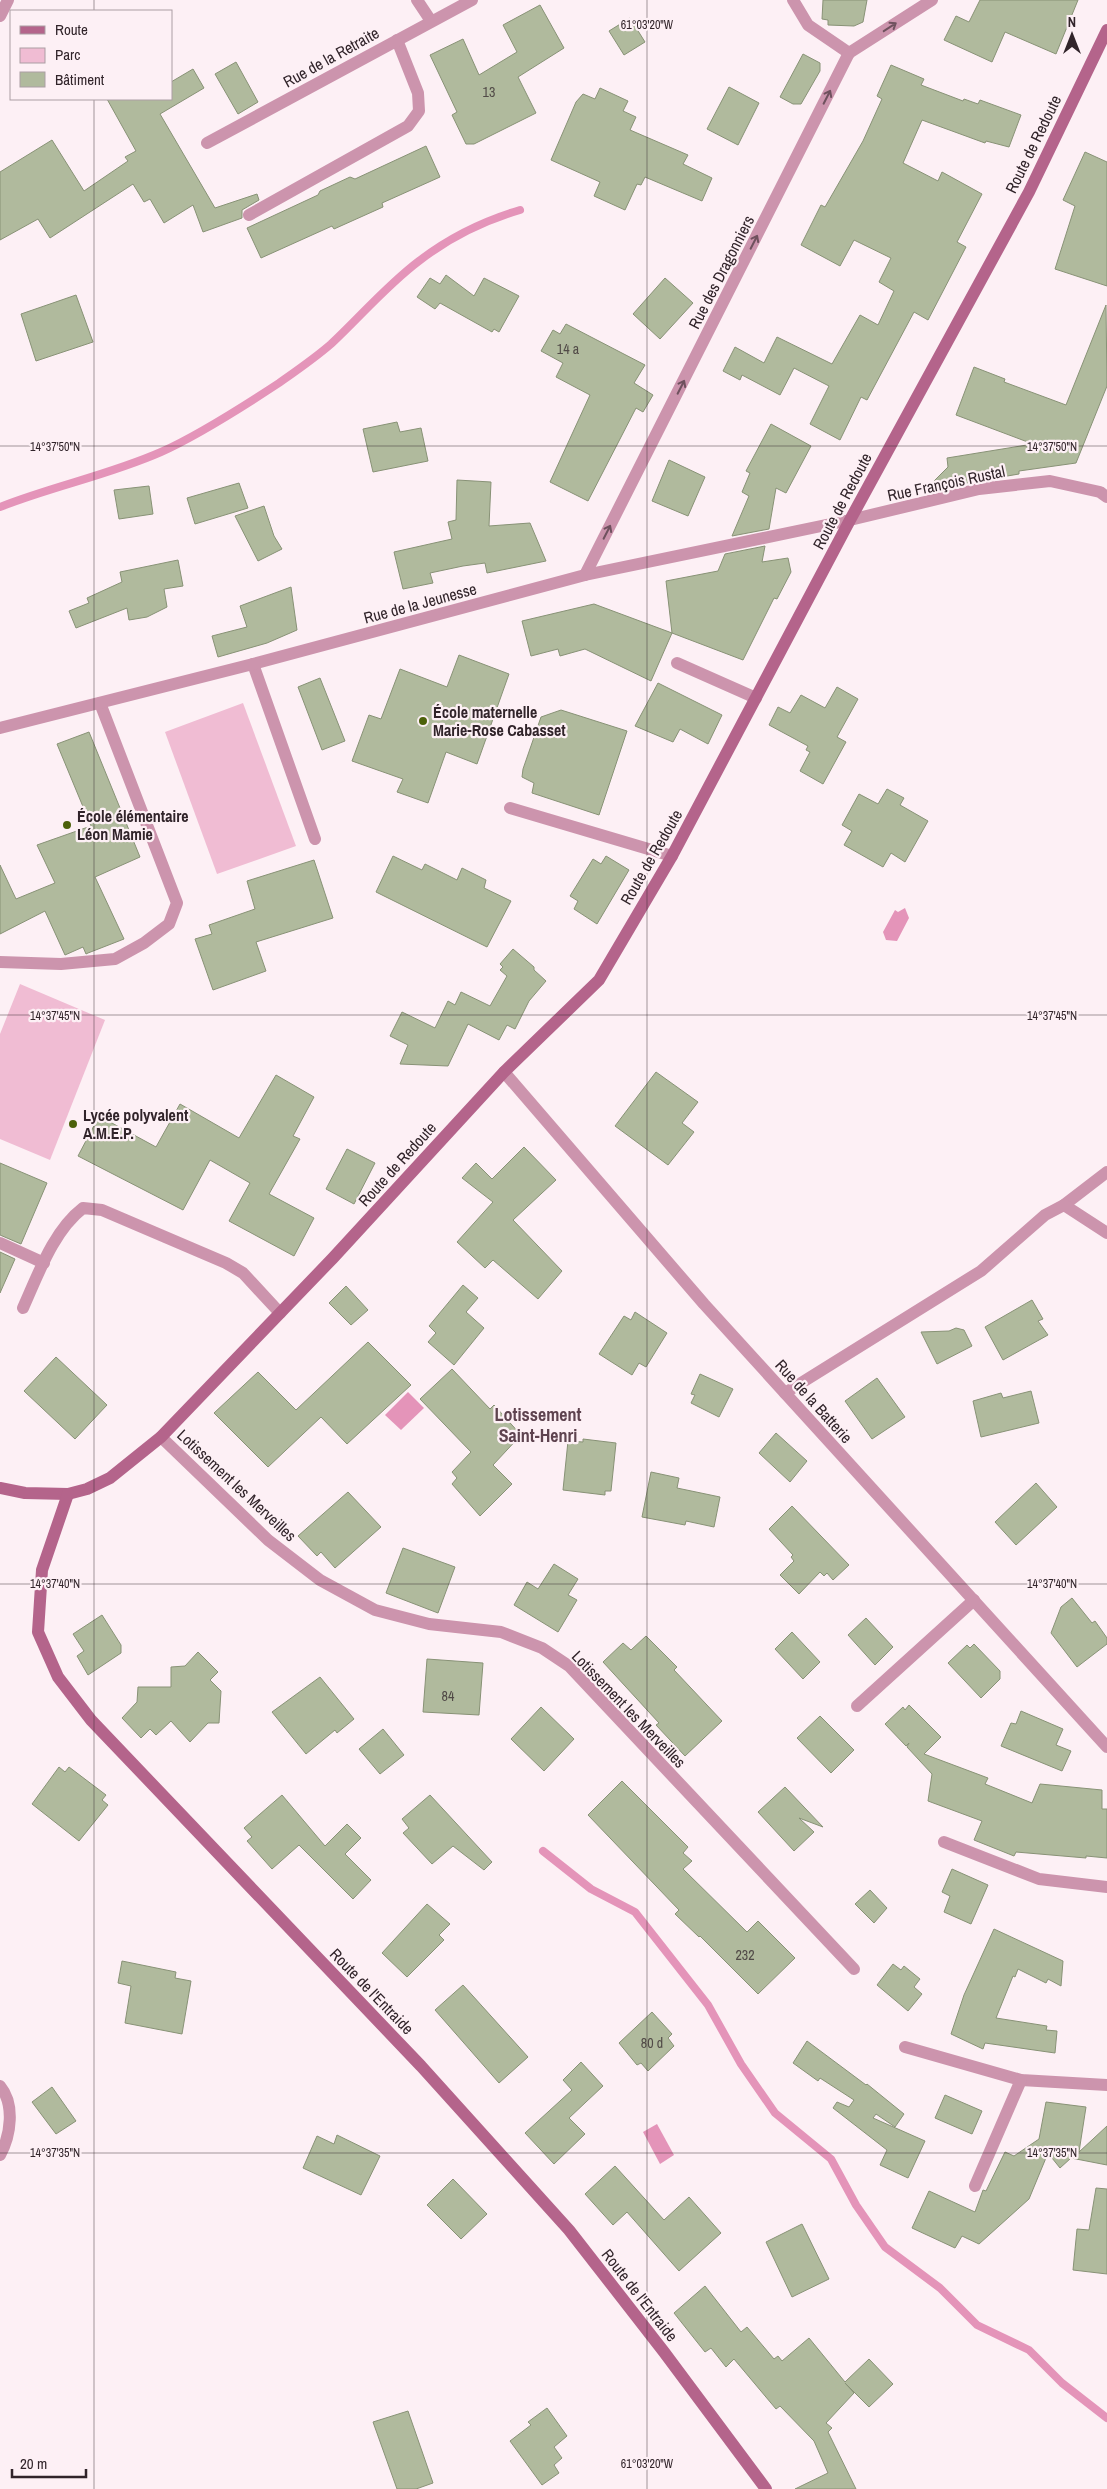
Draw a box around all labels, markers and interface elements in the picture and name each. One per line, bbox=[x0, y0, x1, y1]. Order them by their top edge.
legend bbox=[10, 10, 172, 100]
north arrow bbox=[1047, 10, 1097, 60]
text: N bbox=[1068, 13, 1076, 31]
text: 61°03'20"W bbox=[621, 17, 674, 33]
text: Route bbox=[55, 19, 88, 40]
street label: Rue de la Retraite bbox=[279, 22, 383, 92]
one-way arrow bbox=[883, 22, 897, 32]
text: Parc bbox=[55, 44, 80, 65]
text: Bâtiment bbox=[55, 69, 105, 90]
house number: 13 bbox=[483, 83, 495, 101]
one-way arrow bbox=[822, 89, 832, 104]
street label: Route de Redoute bbox=[1000, 91, 1066, 197]
street label: Rue des Dragonniers bbox=[683, 211, 759, 333]
one-way arrow bbox=[749, 234, 759, 249]
house number: 14 a bbox=[557, 340, 580, 358]
one-way arrow bbox=[677, 380, 686, 395]
text: 14°37'50"N bbox=[30, 439, 80, 455]
text: 14°37'50"N bbox=[1027, 439, 1077, 455]
street label: Route de Redoute bbox=[807, 449, 877, 553]
street label: Rue François Rustal bbox=[885, 460, 1007, 506]
one-way arrow bbox=[603, 525, 613, 540]
street label: Rue de la Jeunesse bbox=[361, 577, 479, 629]
place label: École maternelle Marie-Rose Cabasset bbox=[433, 701, 566, 741]
marker: École maternelle Marie-Rose Cabasset bbox=[417, 715, 429, 727]
place label: École élémentaire Léon Mamie bbox=[77, 805, 189, 845]
street label: Route de Redoute bbox=[615, 805, 687, 909]
marker: École élémentaire Léon Mamie bbox=[61, 819, 73, 831]
text: 14°37'45"N bbox=[30, 1008, 80, 1024]
text: 14°37'45"N bbox=[1027, 1008, 1077, 1024]
place label: Lycée polyvalent A.M.E.P. bbox=[83, 1104, 189, 1144]
street label: Route de Redoute bbox=[353, 1117, 441, 1211]
marker: Lycée polyvalent A.M.E.P. bbox=[67, 1118, 79, 1130]
street label: Rue de la Batterie bbox=[770, 1354, 858, 1448]
district label: Lotissement Saint-Henri bbox=[495, 1402, 582, 1448]
street label: Lotissement les Merveilles bbox=[173, 1424, 301, 1546]
text: 14°37'40"N bbox=[30, 1576, 80, 1592]
text: 14°37'40"N bbox=[1027, 1576, 1077, 1592]
street label: Lotissement les Merveilles bbox=[567, 1645, 691, 1773]
house number: 84 bbox=[442, 1687, 455, 1705]
street label: Route de l'Entraide bbox=[325, 1943, 419, 2039]
house number: 232 bbox=[735, 1946, 755, 1964]
house number: 80 d bbox=[641, 2034, 663, 2052]
text: 14°37'35"N bbox=[30, 2145, 80, 2161]
text: 14°37'35"N bbox=[1027, 2145, 1077, 2161]
street label: Route de l'Entraide bbox=[597, 2244, 683, 2346]
scale bar bbox=[12, 2446, 86, 2478]
text: 20 m bbox=[20, 2453, 47, 2474]
text: 61°03'20"W bbox=[621, 2456, 674, 2472]

